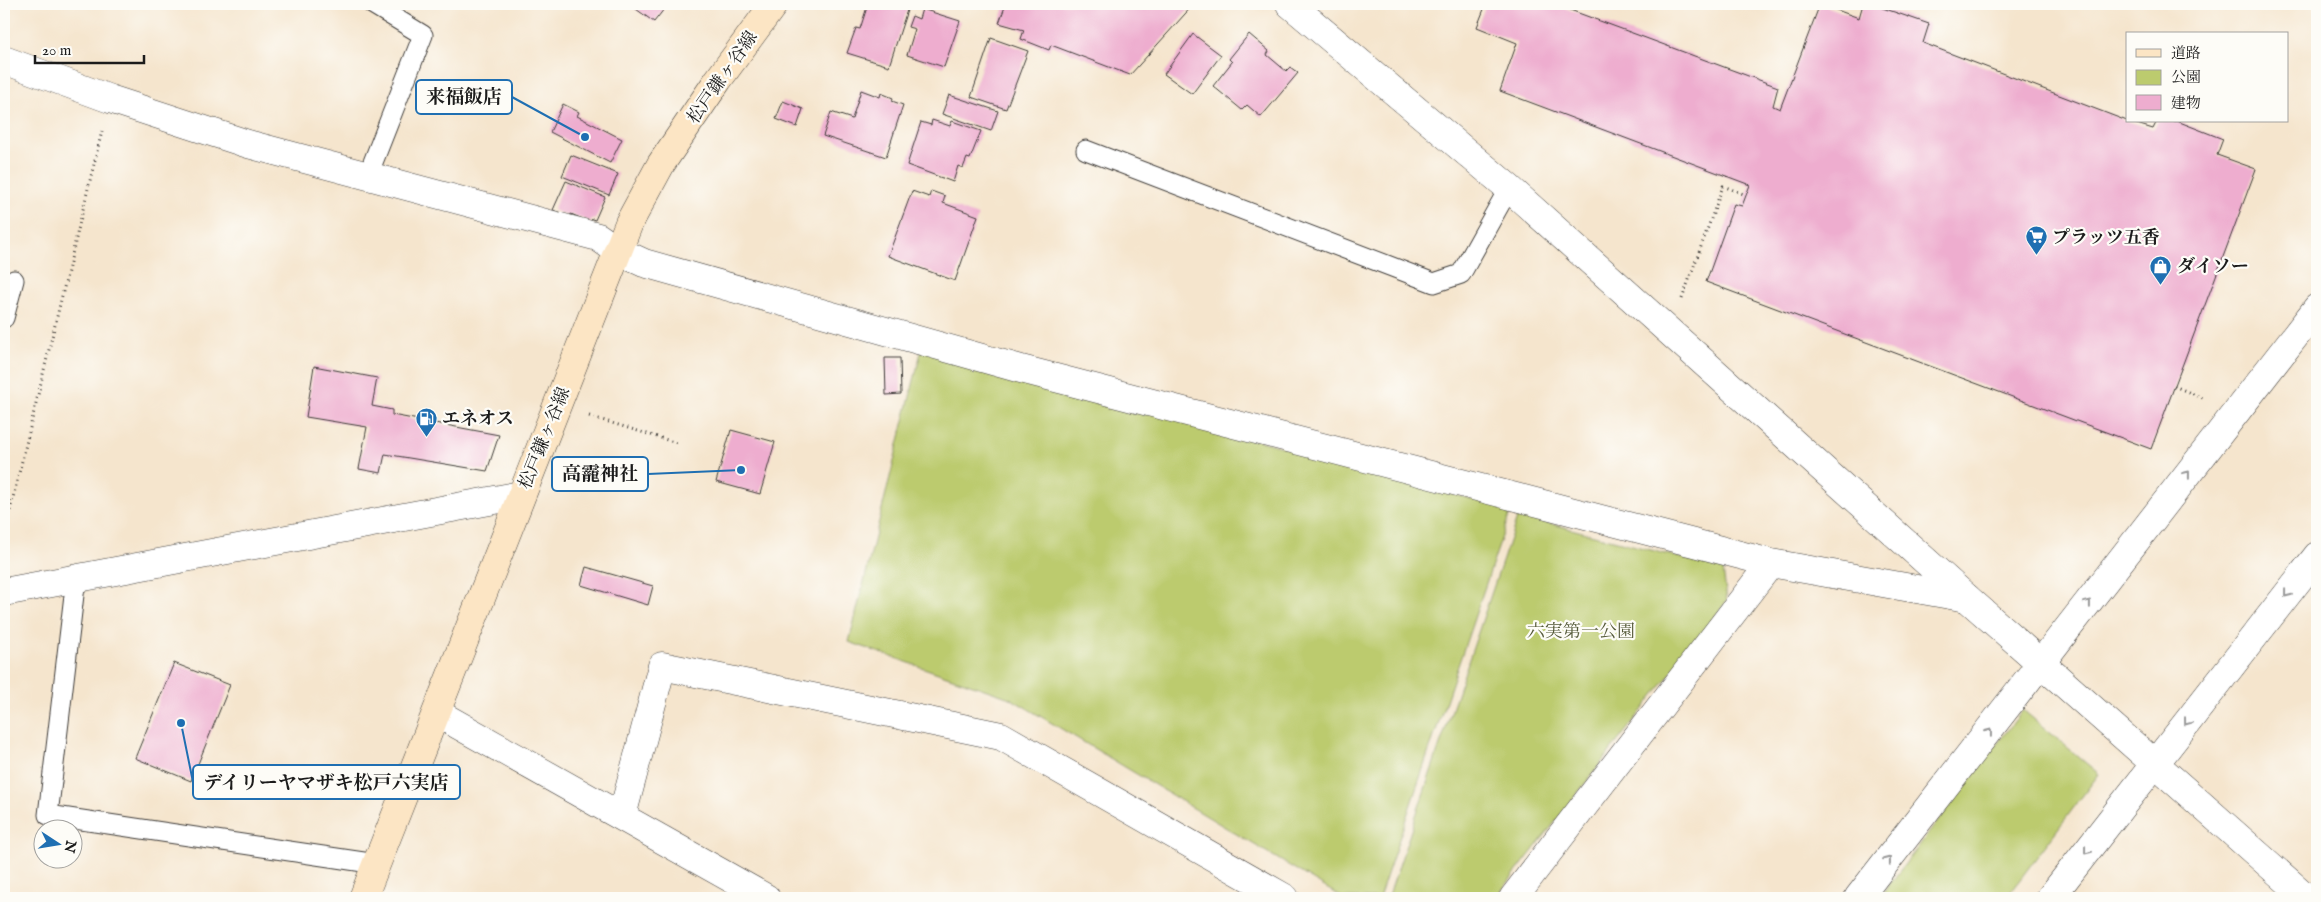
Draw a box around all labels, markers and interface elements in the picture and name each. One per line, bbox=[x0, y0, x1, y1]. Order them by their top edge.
street label: 松戸鎌ヶ谷線 bbox=[683, 27, 764, 129]
scale bar bbox=[35, 32, 144, 64]
legend bbox=[2126, 32, 2288, 122]
text: 20 m bbox=[42, 41, 72, 60]
text: 道路 bbox=[2171, 44, 2201, 63]
text: 公園 bbox=[2171, 68, 2201, 87]
callout: 来福飯店 bbox=[416, 80, 512, 114]
text: 来福飯店 bbox=[426, 86, 502, 110]
text: 建物 bbox=[2171, 94, 2201, 113]
supermarket icon: プラッツ五香 bbox=[2024, 225, 2048, 256]
place label: プラッツ五香 bbox=[2052, 227, 2160, 250]
shop icon: ダイソー bbox=[2149, 254, 2173, 285]
place label: ダイソー bbox=[2177, 256, 2249, 279]
street label: 松戸鎌ヶ谷線 bbox=[514, 384, 576, 493]
fuel station icon: エネオス bbox=[414, 406, 438, 437]
place label: エネオス bbox=[442, 408, 514, 431]
callout: 高靇神社 bbox=[552, 457, 648, 491]
text: 高靇神社 bbox=[562, 463, 638, 487]
one-way arrow bbox=[2181, 471, 2189, 480]
one-way arrow bbox=[2285, 588, 2293, 597]
one-way arrow bbox=[2082, 600, 2090, 609]
park label: 六実第一公園 bbox=[1527, 621, 1635, 644]
one-way arrow bbox=[2184, 716, 2193, 726]
one-way arrow bbox=[1983, 729, 1991, 738]
callout: デイリーヤマザキ松戸六実店 bbox=[193, 765, 460, 799]
text: デイリーヤマザキ松戸六実店 bbox=[203, 772, 449, 796]
north arrow bbox=[32, 820, 82, 870]
text: N bbox=[60, 838, 80, 854]
one-way arrow bbox=[2084, 845, 2093, 854]
one-way arrow bbox=[1883, 857, 1891, 866]

